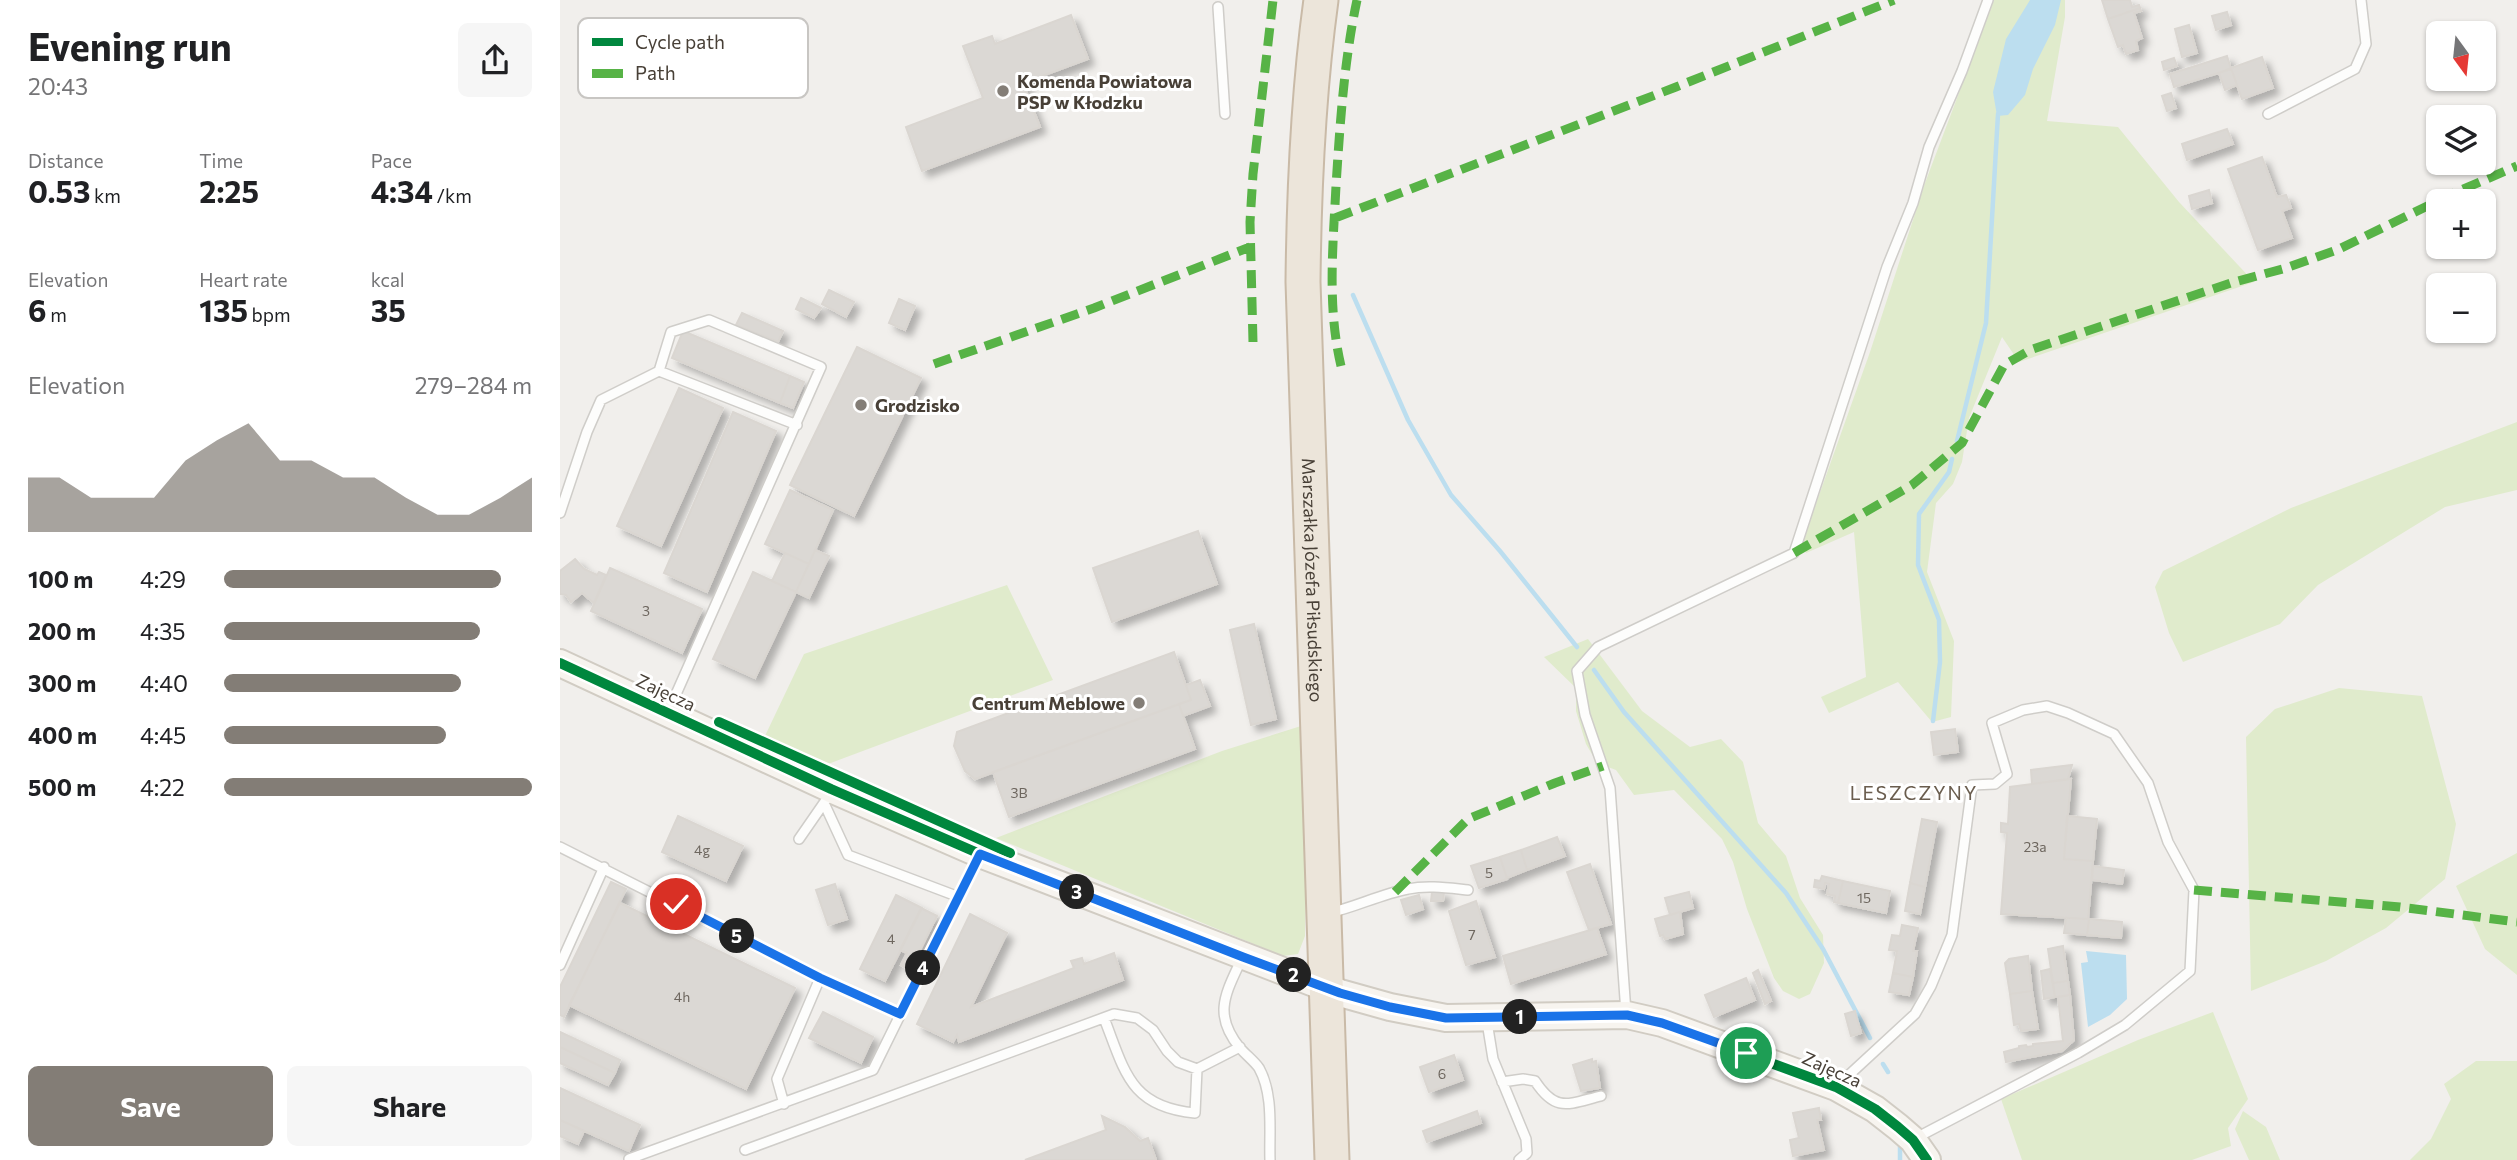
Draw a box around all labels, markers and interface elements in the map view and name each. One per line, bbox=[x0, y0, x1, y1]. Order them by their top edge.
legend bbox=[578, 18, 808, 98]
north arrow bbox=[2426, 21, 2496, 91]
map controls bbox=[2426, 21, 2496, 343]
text: Evening run bbox=[28, 22, 232, 69]
button: share bbox=[458, 23, 532, 97]
text: Cycle path bbox=[635, 30, 725, 53]
text: Path bbox=[635, 61, 676, 84]
place label: Komenda Powiatowa PSP w Kłodzku bbox=[1017, 70, 1192, 113]
text: 20:43 bbox=[28, 72, 88, 100]
marker: Komenda Powiatowa PSP w Kłodzku bbox=[995, 83, 1011, 99]
button: layers bbox=[2426, 105, 2496, 175]
text: Distance bbox=[28, 149, 104, 172]
text: Time bbox=[199, 149, 243, 172]
text: Pace bbox=[371, 149, 412, 172]
text: 0.53 bbox=[28, 172, 90, 209]
text: 2:25 bbox=[199, 172, 259, 209]
text: 4:34 bbox=[371, 172, 433, 209]
text: km bbox=[90, 184, 121, 207]
text: /km bbox=[433, 184, 472, 207]
button: + bbox=[2426, 189, 2496, 259]
text: Elevation bbox=[28, 268, 108, 291]
text: Heart rate bbox=[199, 268, 288, 291]
text: kcal bbox=[371, 268, 405, 291]
button: − bbox=[2426, 273, 2496, 343]
text: 6 bbox=[28, 291, 47, 328]
text: 135 bbox=[199, 291, 248, 328]
text: 35 bbox=[371, 291, 406, 328]
text: m bbox=[47, 303, 67, 326]
text: bpm bbox=[248, 303, 291, 326]
text: Elevation bbox=[28, 371, 125, 399]
text: 279–284 m bbox=[415, 371, 532, 399]
place label: Grodzisko bbox=[875, 394, 960, 416]
marker: Grodzisko bbox=[853, 397, 869, 413]
street label: Marszałka Józefa Piłsudskiego bbox=[1298, 457, 1328, 703]
text: 100 m bbox=[28, 565, 93, 593]
text: 4:29 bbox=[140, 565, 186, 593]
house number: 3 bbox=[642, 602, 650, 619]
text: 200 m bbox=[28, 617, 96, 645]
text: 4:35 bbox=[140, 617, 186, 645]
text: 300 m bbox=[28, 669, 96, 697]
text: 4:40 bbox=[140, 669, 188, 697]
street label: Zajęcza bbox=[633, 669, 699, 715]
place label: Centrum Meblowe bbox=[972, 692, 1125, 714]
marker: Centrum Meblowe bbox=[1131, 695, 1147, 711]
text: 400 m bbox=[28, 721, 97, 749]
text: 4:45 bbox=[140, 721, 186, 749]
text: 500 m bbox=[28, 773, 96, 801]
text: 4:22 bbox=[140, 773, 185, 801]
district label: LESZCZYNY bbox=[1850, 781, 1978, 804]
house number: 3B bbox=[1010, 784, 1028, 801]
house number: 23a bbox=[2023, 838, 2047, 855]
house number: 4g bbox=[694, 841, 710, 858]
house number: 5 bbox=[1485, 864, 1493, 881]
pin bbox=[646, 874, 706, 934]
pin: 3 bbox=[1060, 874, 1094, 910]
text: 3 bbox=[1071, 880, 1082, 903]
icon: check bbox=[657, 885, 695, 923]
house number: 15 bbox=[1857, 889, 1871, 906]
pin: 5 bbox=[720, 918, 754, 954]
text: 5 bbox=[731, 924, 742, 947]
house number: 7 bbox=[1468, 926, 1476, 943]
house number: 4 bbox=[887, 930, 896, 947]
pin: 4 bbox=[906, 950, 940, 986]
text: 4 bbox=[917, 956, 928, 979]
pin: 2 bbox=[1276, 958, 1312, 992]
text: 2 bbox=[1288, 963, 1299, 986]
house number: 4h bbox=[674, 988, 690, 1005]
pin: 1 bbox=[1502, 1000, 1538, 1034]
text: 1 bbox=[1515, 1005, 1524, 1028]
pin bbox=[1716, 1023, 1776, 1083]
icon: arrive bbox=[1727, 1034, 1765, 1072]
street label: Zajęcza bbox=[1799, 1046, 1865, 1092]
house number: 6 bbox=[1438, 1065, 1446, 1082]
button: Save bbox=[28, 1066, 273, 1146]
button: Share bbox=[287, 1066, 532, 1146]

